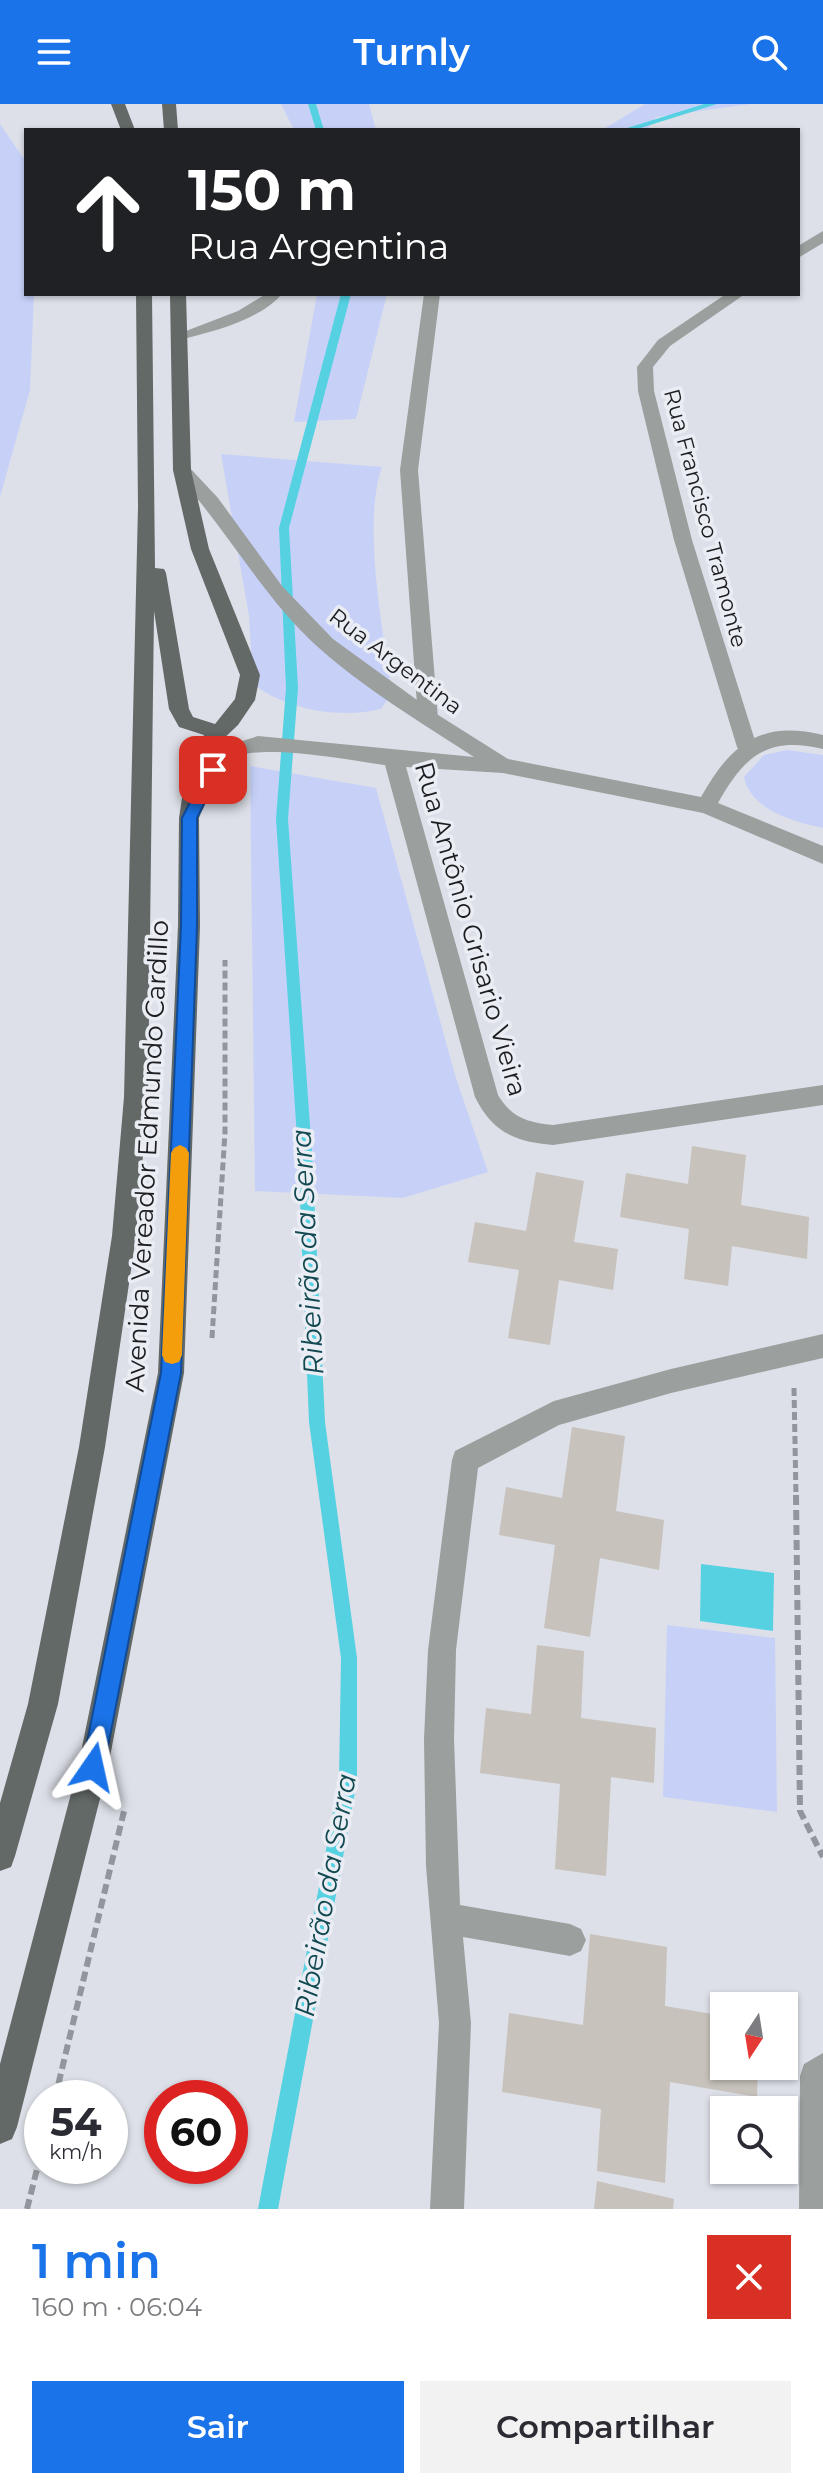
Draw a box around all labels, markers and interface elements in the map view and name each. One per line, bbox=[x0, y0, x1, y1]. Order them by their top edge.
icon: menu bbox=[32, 30, 76, 74]
text: Turnly bbox=[353, 30, 470, 74]
icon: search bbox=[747, 30, 791, 74]
text: 150 m bbox=[188, 156, 356, 224]
icon: ahead bbox=[56, 160, 160, 264]
text: Rua Argentina bbox=[188, 224, 449, 268]
street label: Rua Francisco Tramonte bbox=[658, 386, 753, 650]
street label: Rua Argentina bbox=[324, 603, 468, 720]
pin bbox=[179, 736, 247, 804]
icon: arrive bbox=[191, 748, 235, 792]
street label: Rua Antônio Grisario Vieira bbox=[408, 758, 534, 1100]
street label: Avenida Vereador Edmundo Cardillo bbox=[119, 919, 175, 1393]
water label: Ribeirão da Serra bbox=[284, 1128, 330, 1376]
position arrow bbox=[51, 1725, 135, 1809]
water label: Ribeirão da Serra bbox=[287, 1771, 363, 2019]
north arrow bbox=[710, 1992, 798, 2080]
map controls bbox=[710, 1992, 798, 2184]
speed limit sign: 60 bbox=[144, 2080, 248, 2184]
button: search bbox=[710, 2096, 798, 2184]
text: 54 bbox=[50, 2097, 102, 2146]
text: km/h bbox=[49, 2140, 103, 2164]
text: 1 min bbox=[32, 2232, 161, 2290]
button: close bbox=[707, 2235, 791, 2319]
text: 160 m · 06:04 bbox=[32, 2291, 202, 2323]
button: Sair bbox=[32, 2381, 404, 2473]
button: Compartilhar bbox=[420, 2381, 791, 2473]

